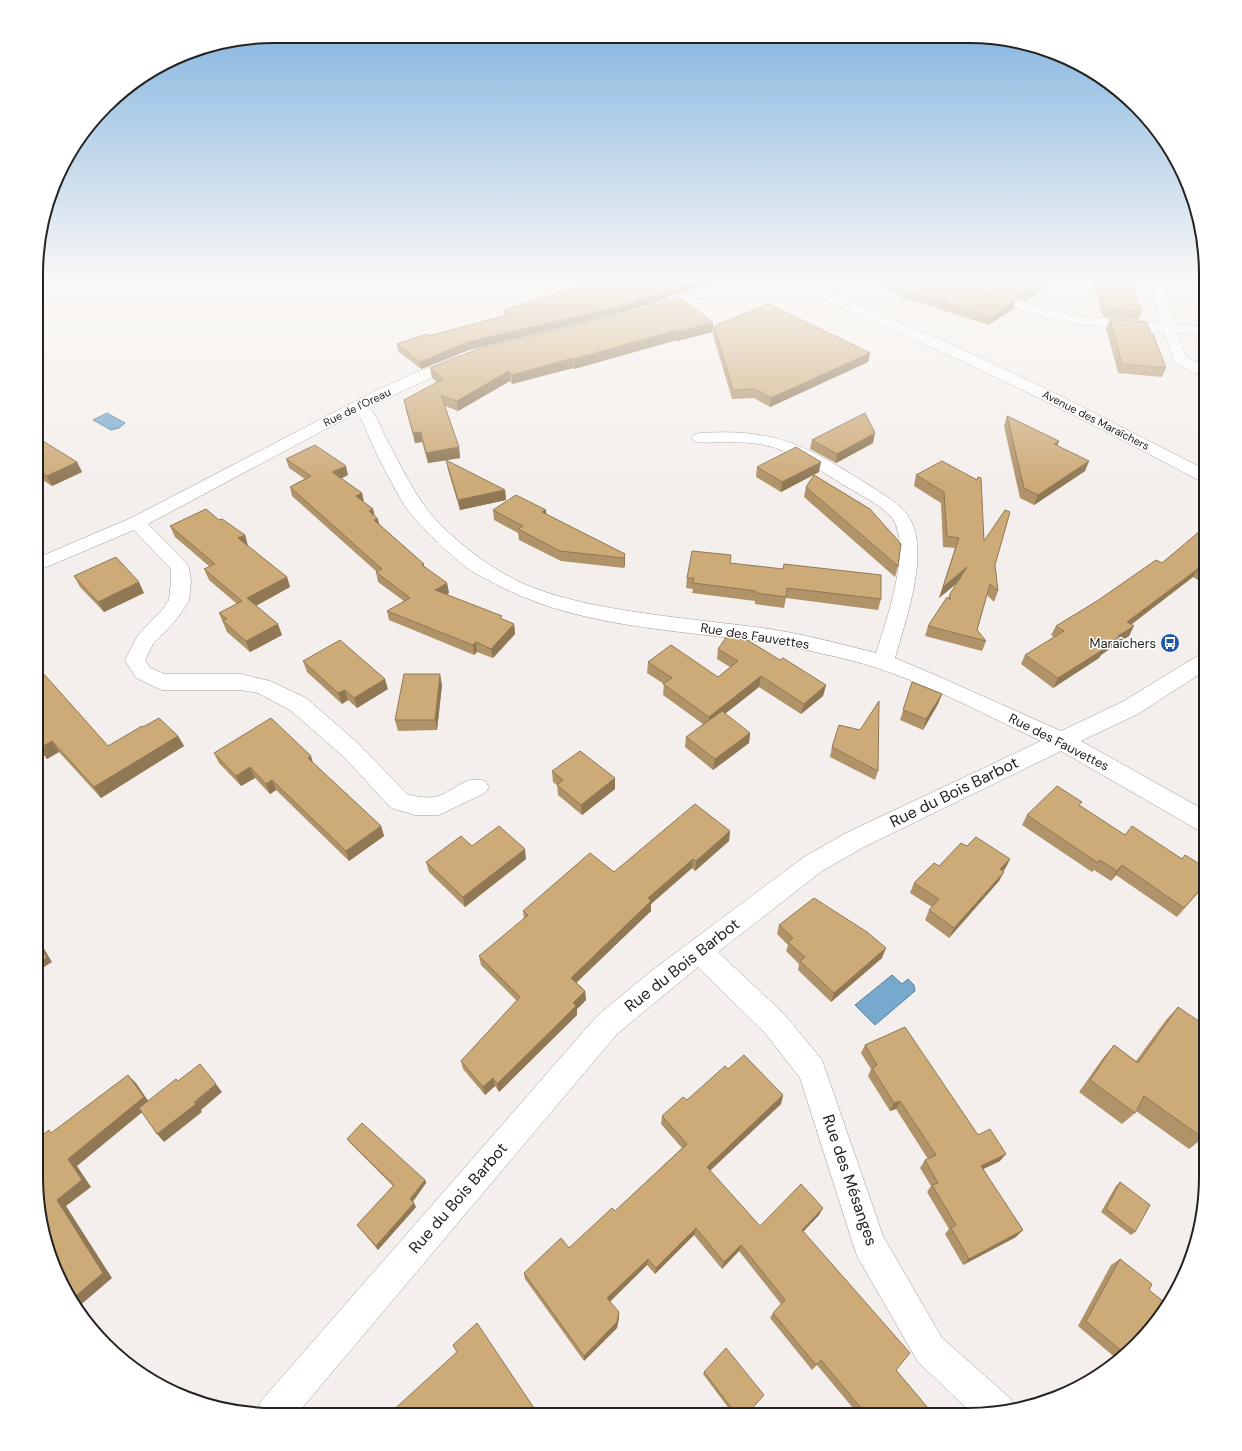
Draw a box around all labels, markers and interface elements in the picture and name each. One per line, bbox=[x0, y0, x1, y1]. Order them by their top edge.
street label: Rue de l'Oreau bbox=[321, 385, 393, 429]
street label: Avenue des Maraîchers bbox=[1040, 387, 1152, 453]
street label: Rue des Fauvettes bbox=[699, 619, 811, 653]
bus stop icon: Maraîchers bbox=[1159, 632, 1181, 654]
place label: Maraîchers bbox=[1090, 635, 1156, 652]
street label: Rue des Fauvettes bbox=[1006, 709, 1112, 775]
street label: Rue du Bois Barbot bbox=[886, 752, 1022, 832]
street label: Rue du Bois Barbot bbox=[620, 913, 744, 1017]
street label: Rue des Mésanges bbox=[818, 1112, 882, 1248]
street label: Rue du Bois Barbot bbox=[404, 1138, 512, 1258]

